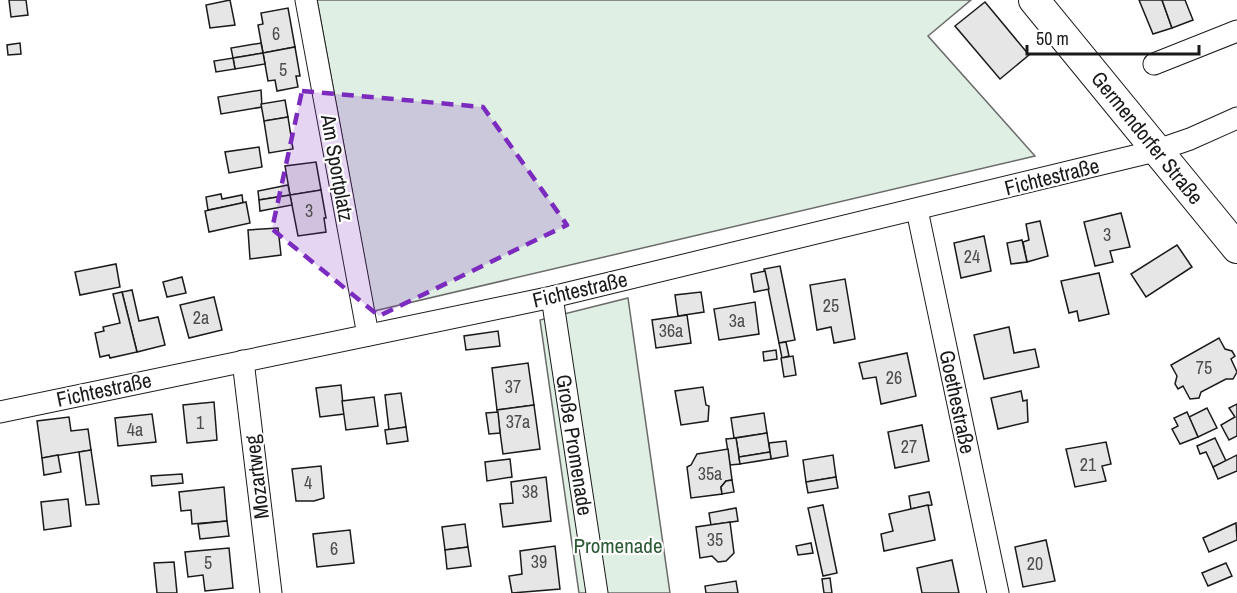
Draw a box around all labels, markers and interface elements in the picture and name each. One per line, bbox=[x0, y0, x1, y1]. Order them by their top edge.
scale bar bbox=[1027, 18, 1200, 56]
house number: 6 bbox=[272, 21, 280, 46]
text: 50 m bbox=[1036, 26, 1069, 51]
house number: 5 bbox=[279, 57, 287, 82]
street label: Germendorfer Straße bbox=[1085, 65, 1210, 210]
street label: Am Sportplatz bbox=[314, 111, 361, 224]
street label: Fichtestraße bbox=[1001, 151, 1102, 202]
house number: 3 bbox=[305, 198, 313, 223]
house number: 3 bbox=[1103, 222, 1111, 247]
house number: 24 bbox=[964, 244, 980, 269]
street label: Fichtestraße bbox=[530, 265, 630, 315]
house number: 25 bbox=[823, 293, 839, 318]
house number: 2a bbox=[193, 305, 209, 330]
house number: 3a bbox=[729, 308, 745, 333]
house number: 36a bbox=[659, 318, 683, 343]
street label: Goethestraße bbox=[932, 347, 983, 456]
house number: 75 bbox=[1196, 355, 1212, 380]
street label: Fichtestraße bbox=[54, 365, 154, 414]
house number: 26 bbox=[886, 365, 902, 390]
street label: Große Promenade bbox=[549, 372, 600, 518]
house number: 37 bbox=[505, 374, 521, 399]
house number: 37a bbox=[506, 409, 530, 434]
house number: 1 bbox=[196, 410, 205, 435]
house number: 4a bbox=[127, 417, 143, 442]
street label: Mozartweg bbox=[237, 433, 276, 521]
house number: 27 bbox=[901, 434, 917, 459]
house number: 21 bbox=[1080, 452, 1097, 477]
house number: 35a bbox=[698, 461, 722, 486]
house number: 4 bbox=[304, 470, 312, 495]
house number: 38 bbox=[522, 479, 538, 504]
house number: 35 bbox=[707, 527, 723, 552]
park label: Promenade bbox=[573, 531, 663, 560]
house number: 6 bbox=[330, 536, 338, 561]
house number: 39 bbox=[531, 549, 547, 574]
house number: 5 bbox=[204, 550, 212, 575]
house number: 20 bbox=[1027, 551, 1043, 576]

